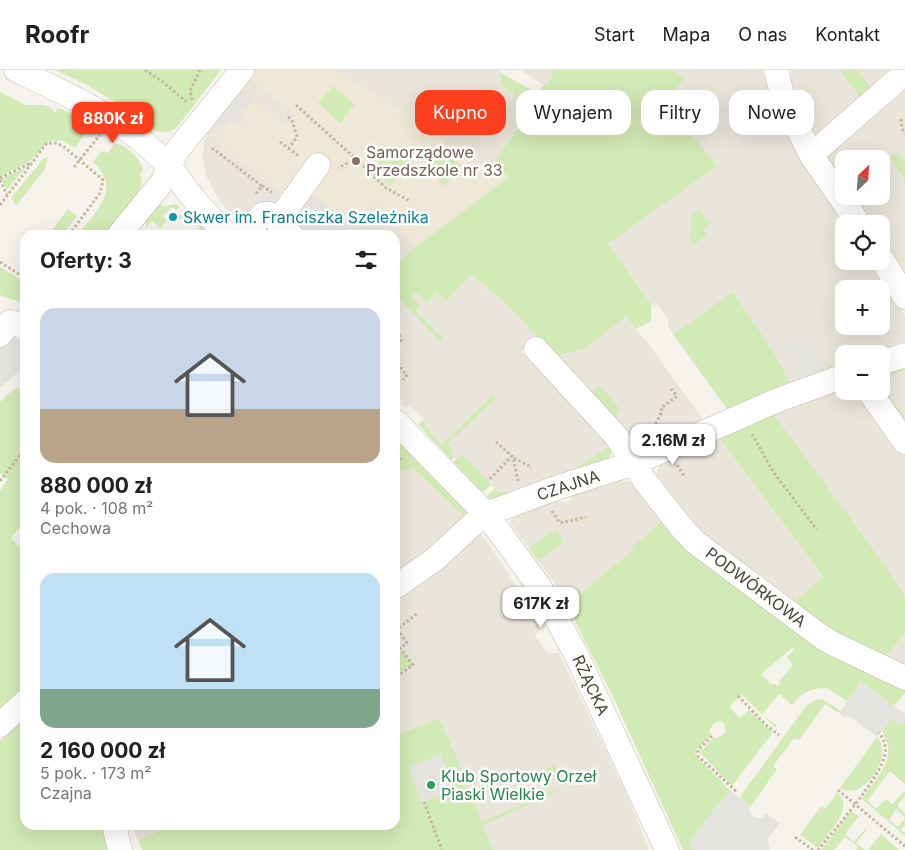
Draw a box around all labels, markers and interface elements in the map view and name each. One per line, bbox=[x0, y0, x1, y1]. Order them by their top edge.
text: Roofr bbox=[25, 20, 89, 49]
text: Start bbox=[594, 24, 635, 45]
text: Mapa bbox=[663, 24, 710, 45]
text: O nas bbox=[738, 24, 787, 45]
text: Kontakt bbox=[815, 24, 880, 45]
chip: Kupno bbox=[415, 90, 506, 135]
chip: Wynajem bbox=[516, 90, 631, 135]
chip: Filtry bbox=[641, 90, 719, 135]
chip: Nowe bbox=[729, 90, 814, 135]
pin: 880K zł bbox=[67, 102, 159, 144]
text: 880K zł bbox=[83, 108, 143, 128]
place label: Samorządowe Przedszkole nr 33 bbox=[366, 142, 503, 180]
north arrow bbox=[835, 150, 890, 205]
map controls bbox=[835, 150, 890, 400]
marker: Samorządowe Przedszkole nr 33 bbox=[350, 155, 362, 167]
place label: Skwer im. Franciszka Szeleźnika bbox=[183, 207, 429, 227]
marker: Skwer im. Franciszka Szeleźnika bbox=[167, 211, 179, 223]
button: locate bbox=[835, 215, 890, 270]
icon: filters bbox=[352, 246, 380, 274]
text: Oferty: 3 bbox=[40, 248, 132, 273]
button: + bbox=[835, 280, 890, 335]
icon: home bbox=[165, 340, 255, 430]
button: − bbox=[835, 345, 890, 400]
pin: 2.16M zł bbox=[621, 424, 725, 466]
text: 2.16M zł bbox=[641, 430, 705, 450]
street label: CZAJNA bbox=[534, 465, 602, 505]
text: 880 000 zł bbox=[40, 473, 152, 498]
text: 4 pok. · 108 m² bbox=[40, 498, 153, 518]
text: Cechowa bbox=[40, 518, 111, 538]
street label: PODWÓRKOWA bbox=[702, 543, 810, 631]
pin: 617K zł bbox=[495, 586, 587, 629]
text: 617K zł bbox=[513, 593, 569, 613]
icon: home bbox=[165, 605, 255, 695]
street label: RŻĄCKA bbox=[568, 652, 614, 718]
text: 2 160 000 zł bbox=[40, 738, 165, 763]
text: 5 pok. · 173 m² bbox=[40, 763, 151, 783]
place label: Klub Sportowy Orzeł Piaski Wielkie bbox=[441, 766, 596, 804]
marker: Klub Sportowy Orzeł Piaski Wielkie bbox=[425, 779, 437, 791]
text: Czajna bbox=[40, 783, 92, 803]

